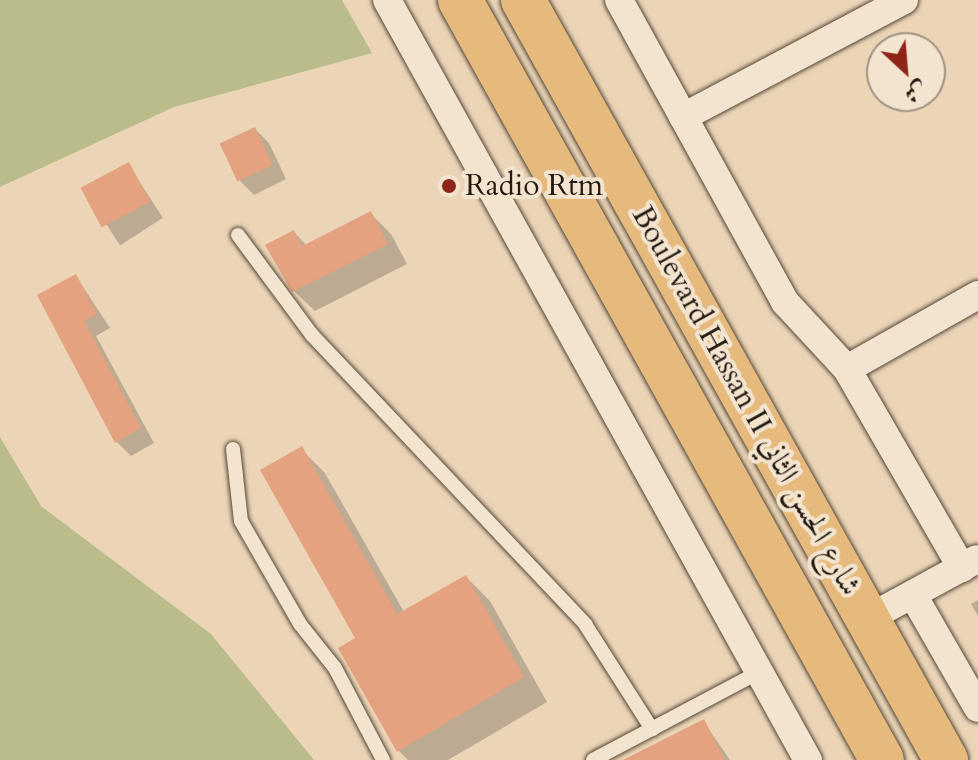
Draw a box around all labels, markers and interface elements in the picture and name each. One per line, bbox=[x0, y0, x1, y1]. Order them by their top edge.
north arrow bbox=[866, 32, 946, 112]
text: ش bbox=[899, 74, 932, 110]
place label: Radio Rtm bbox=[465, 168, 603, 204]
marker: Radio Rtm bbox=[440, 177, 458, 195]
street label: Boulevard Hassan II شارع الحسن الثاني bbox=[624, 200, 868, 602]

